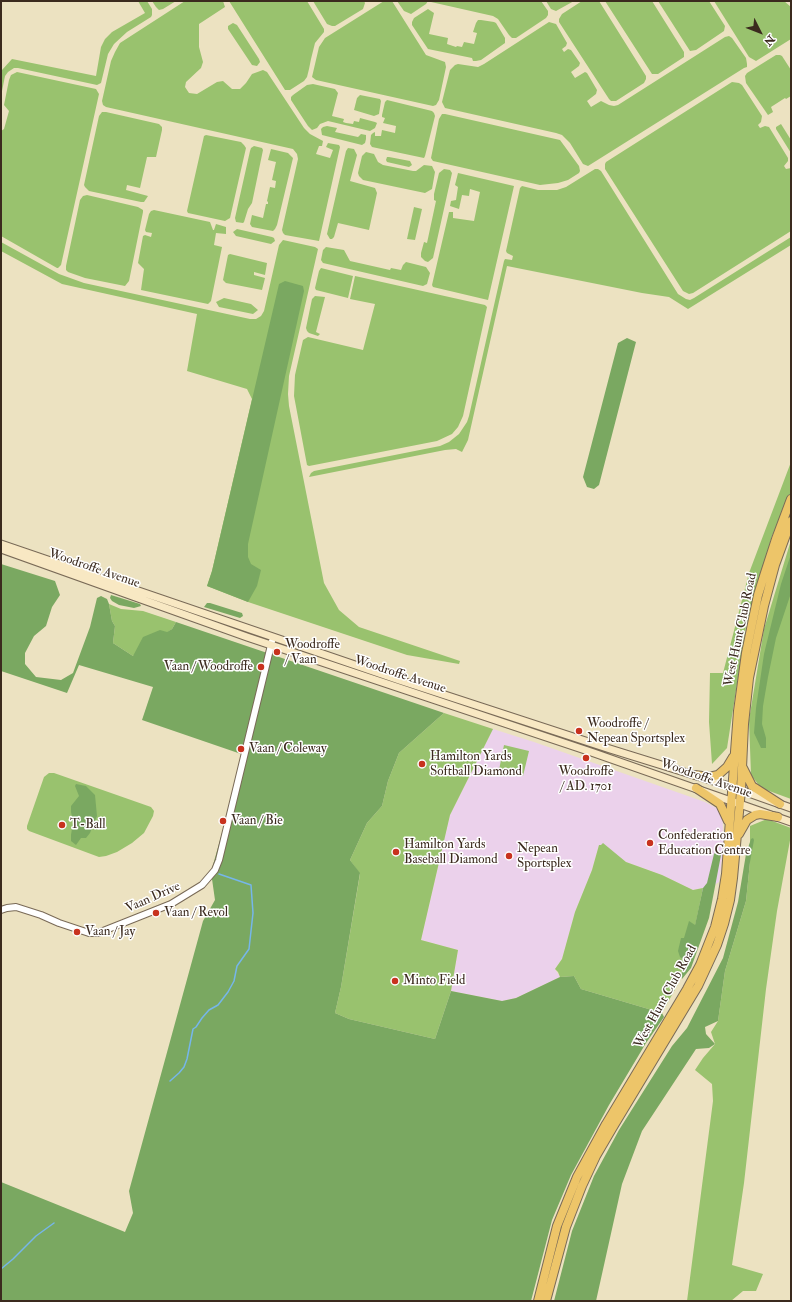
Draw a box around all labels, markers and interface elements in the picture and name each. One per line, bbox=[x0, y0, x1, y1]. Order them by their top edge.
north arrow bbox=[740, 12, 780, 52]
text: N bbox=[761, 32, 777, 48]
street label: Woodroffe Avenue bbox=[46, 546, 142, 592]
street label: West Hunt Club Road bbox=[721, 572, 761, 688]
place label: Woodroffe / Vaan bbox=[285, 637, 340, 668]
marker: Woodroffe / Vaan bbox=[272, 647, 282, 657]
street label: Woodroffe Avenue bbox=[352, 653, 448, 697]
place label: Vaan / Woodroffe bbox=[164, 659, 253, 675]
marker: Vaan / Woodroffe bbox=[256, 662, 266, 672]
place label: Woodroffe / Nepean Sportsplex bbox=[587, 716, 685, 747]
marker: Woodroffe / Nepean Sportsplex bbox=[574, 726, 584, 736]
place label: Vaan / Coleway bbox=[249, 741, 327, 757]
marker: Vaan / Coleway bbox=[236, 744, 246, 754]
place label: Hamilton Yards Softball Diamond bbox=[430, 749, 522, 780]
marker: Woodroffe / AD. 1701 bbox=[581, 753, 591, 763]
street label: Woodroffe Avenue bbox=[658, 756, 754, 802]
marker: Hamilton Yards Softball Diamond bbox=[417, 759, 427, 769]
place label: Woodroffe / AD. 1701 bbox=[559, 764, 613, 795]
place label: Vaan / Bie bbox=[231, 813, 283, 829]
marker: Vaan / Bie bbox=[218, 816, 228, 826]
place label: T-Ball bbox=[70, 817, 106, 833]
marker: T-Ball bbox=[57, 820, 67, 830]
place label: Confederation Education Centre bbox=[658, 828, 750, 859]
place label: Hamilton Yards Baseball Diamond bbox=[404, 837, 498, 868]
marker: Confederation Education Centre bbox=[645, 838, 655, 848]
place label: Nepean Sportsplex bbox=[517, 841, 572, 872]
marker: Hamilton Yards Baseball Diamond bbox=[391, 847, 401, 857]
marker: Nepean Sportsplex bbox=[504, 851, 514, 861]
street label: Vaan Drive bbox=[123, 879, 183, 917]
place label: Vaan / Revol bbox=[164, 905, 228, 921]
marker: Vaan / Revol bbox=[151, 908, 161, 918]
place label: Vaan / Jay bbox=[85, 924, 135, 940]
marker: Vaan / Jay bbox=[72, 927, 82, 937]
street label: West Hunt Club Road bbox=[631, 943, 701, 1051]
place label: Minto Field bbox=[403, 973, 465, 989]
marker: Minto Field bbox=[390, 976, 400, 986]

